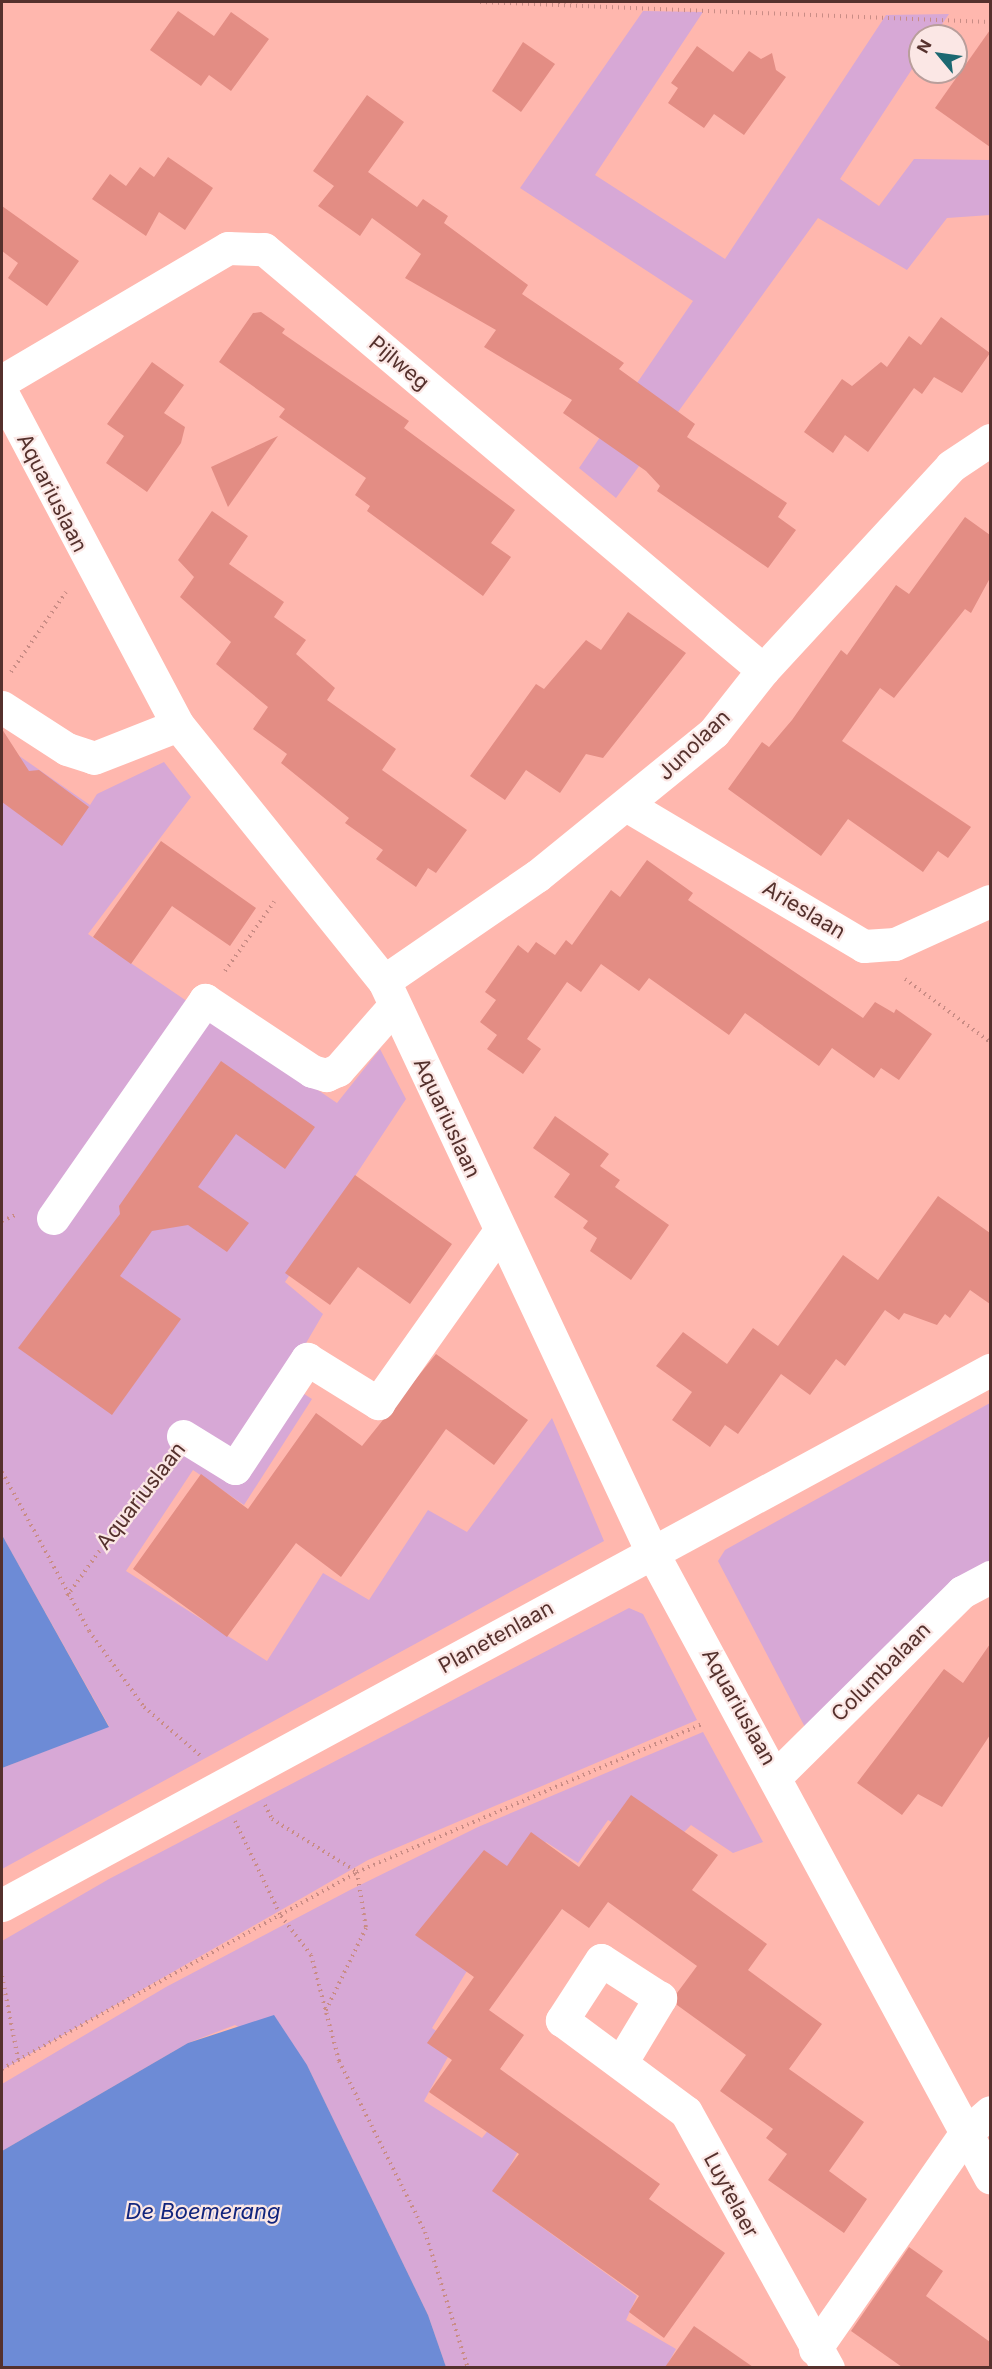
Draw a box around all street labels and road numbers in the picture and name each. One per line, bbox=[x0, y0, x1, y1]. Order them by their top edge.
street label: Pijlweg bbox=[364, 331, 434, 395]
street label: Aquariuslaan bbox=[11, 430, 93, 556]
street label: Junolaan bbox=[653, 705, 735, 785]
street label: Arieslaan bbox=[758, 875, 850, 945]
street label: Aquariuslaan bbox=[408, 1054, 486, 1182]
street label: Aquariuslaan bbox=[91, 1437, 191, 1555]
street label: Planetenlaan bbox=[434, 1595, 558, 1679]
street label: Columbalaan bbox=[826, 1617, 936, 1727]
street label: Aquariuslaan bbox=[697, 1644, 781, 1770]
street label: Luytelaer bbox=[698, 2148, 764, 2242]

